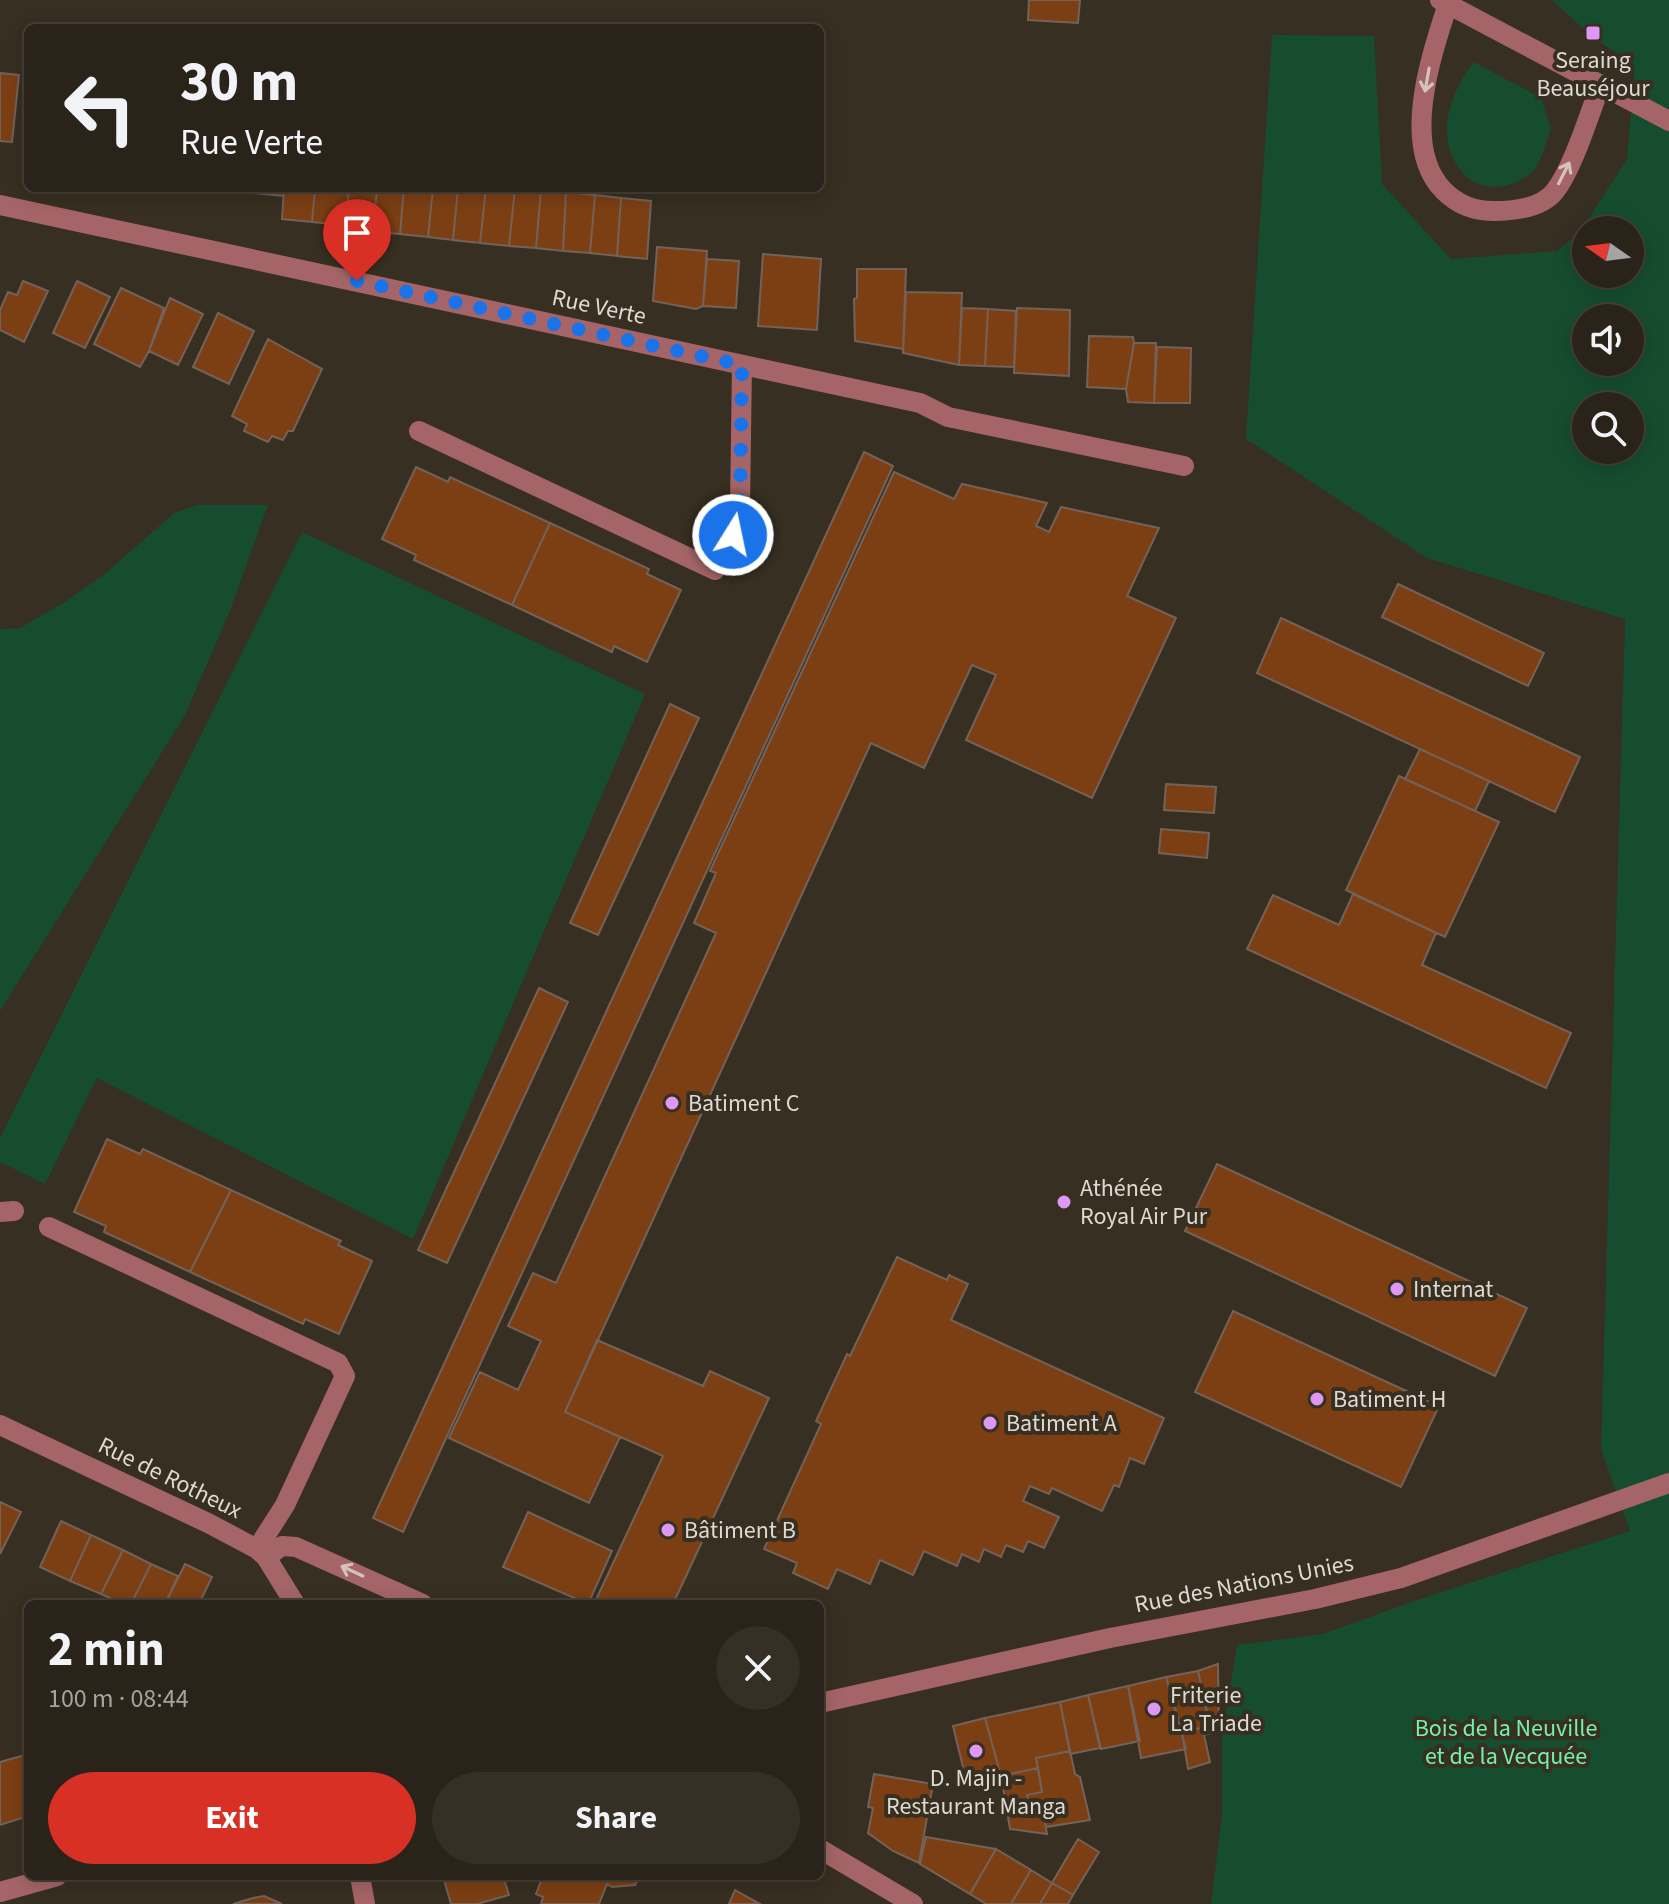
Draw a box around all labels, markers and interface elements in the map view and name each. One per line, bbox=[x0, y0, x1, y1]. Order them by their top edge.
marker: Seraing Beauséjour bbox=[1584, 24, 1602, 42]
text: 30 m bbox=[180, 43, 298, 122]
place label: Seraing Beauséjour bbox=[1536, 43, 1650, 106]
icon: left bbox=[48, 56, 152, 160]
one-way arrow bbox=[1419, 66, 1434, 92]
text: Rue Verte bbox=[180, 117, 323, 168]
one-way arrow bbox=[1557, 161, 1572, 185]
pin bbox=[323, 199, 391, 281]
icon: arrive bbox=[335, 211, 379, 255]
north arrow bbox=[1572, 216, 1644, 288]
map controls bbox=[1572, 216, 1644, 464]
street label: Rue Verte bbox=[549, 280, 649, 334]
button: sound bbox=[1572, 304, 1644, 376]
button: search bbox=[1572, 392, 1644, 464]
position arrow bbox=[691, 493, 775, 577]
place label: Batiment C bbox=[688, 1086, 799, 1121]
marker: Batiment C bbox=[663, 1094, 681, 1112]
place label: Athénée Royal Air Pur bbox=[1080, 1171, 1208, 1234]
marker: Athénée Royal Air Pur bbox=[1055, 1193, 1073, 1211]
place label: Internat bbox=[1413, 1272, 1493, 1307]
marker: Internat bbox=[1388, 1280, 1406, 1298]
place label: Batiment H bbox=[1333, 1382, 1446, 1417]
marker: Batiment H bbox=[1308, 1390, 1326, 1408]
place label: Batiment A bbox=[1006, 1406, 1117, 1441]
marker: Batiment A bbox=[981, 1414, 999, 1432]
street label: Rue de Rotheux bbox=[92, 1428, 248, 1528]
place label: Bâtiment B bbox=[684, 1513, 796, 1548]
marker: Bâtiment B bbox=[659, 1521, 677, 1539]
street label: Rue des Nations Unies bbox=[1132, 1546, 1356, 1622]
one-way arrow bbox=[340, 1563, 364, 1578]
text: 2 min bbox=[48, 1616, 165, 1684]
button: close bbox=[716, 1626, 800, 1710]
place label: Friterie La Triade bbox=[1170, 1678, 1262, 1741]
text: 100 m · 08:44 bbox=[48, 1680, 189, 1717]
marker: Friterie La Triade bbox=[1145, 1700, 1163, 1718]
park label: Bois de la Neuville et de la Vecquée bbox=[1415, 1711, 1597, 1774]
marker: D. Majin - Restaurant Manga bbox=[967, 1742, 985, 1760]
place label: D. Majin - Restaurant Manga bbox=[886, 1761, 1066, 1824]
button: Exit bbox=[48, 1772, 416, 1864]
button: Share bbox=[432, 1772, 800, 1864]

